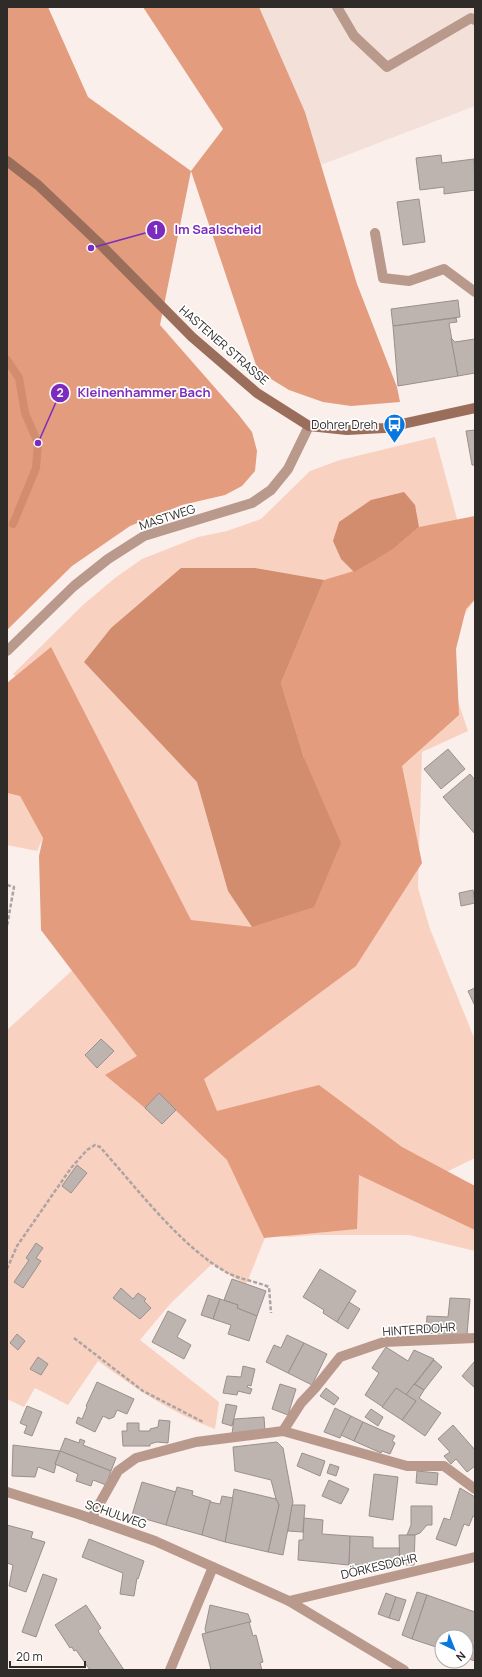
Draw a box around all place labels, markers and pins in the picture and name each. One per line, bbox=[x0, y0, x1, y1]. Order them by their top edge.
callout: Im Saalscheid bbox=[146, 217, 269, 242]
callout: Kleinenhammer Bach bbox=[50, 380, 219, 405]
bus stop icon: Dohrer Dreh bbox=[381, 411, 407, 444]
place label: Dohrer Dreh bbox=[311, 416, 378, 433]

